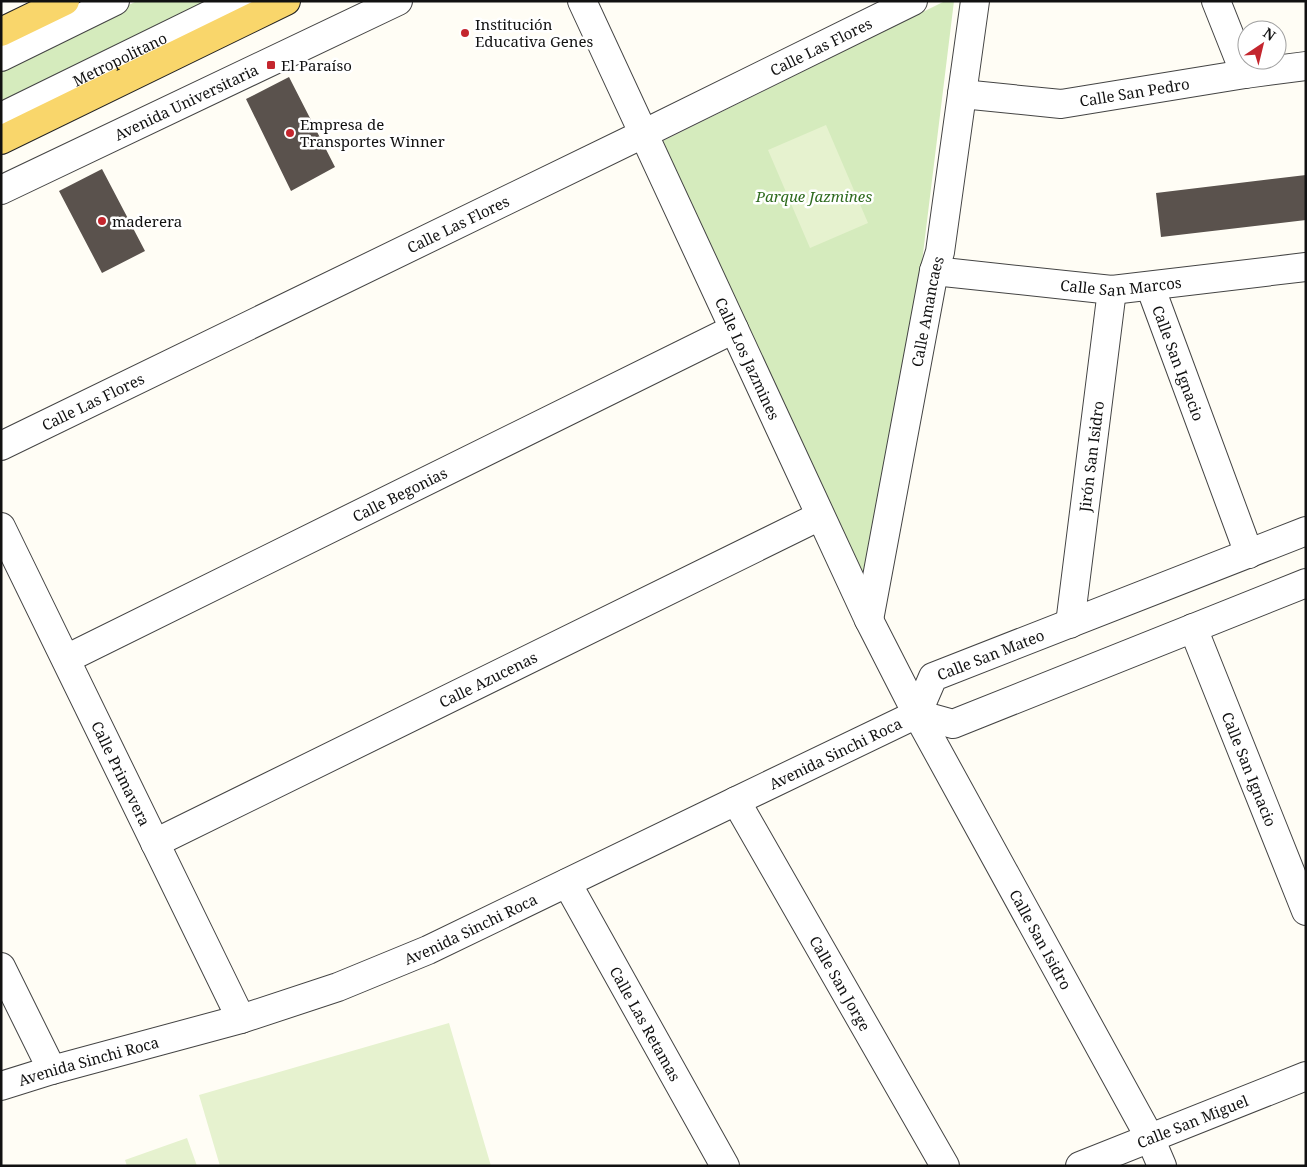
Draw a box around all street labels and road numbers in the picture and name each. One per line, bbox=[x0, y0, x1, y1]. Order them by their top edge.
street label: Calle Las Flores bbox=[766, 13, 875, 80]
street label: Metropolitano bbox=[69, 27, 170, 90]
street label: Avenida Universitaria bbox=[111, 59, 261, 145]
street label: Calle San Pedro bbox=[1078, 73, 1191, 111]
street label: Calle Las Flores bbox=[403, 190, 513, 257]
street label: Calle Amancaes bbox=[906, 253, 948, 368]
street label: Calle San Marcos bbox=[1059, 272, 1183, 300]
street label: Calle Los Jazmines bbox=[711, 294, 785, 423]
street label: Calle San Ignacio bbox=[1148, 302, 1209, 423]
street label: Calle Las Flores bbox=[38, 368, 147, 435]
street label: Jirón San Isidro bbox=[1074, 400, 1108, 514]
street label: Calle Begonias bbox=[349, 462, 450, 526]
street label: Calle San Mateo bbox=[934, 624, 1047, 685]
street label: Calle Azucenas bbox=[435, 647, 541, 712]
street label: Calle San Ignacio bbox=[1218, 709, 1281, 829]
street label: Avenida Sinchi Roca bbox=[766, 713, 905, 794]
street label: Calle Primavera bbox=[87, 717, 155, 829]
street label: Calle San Isidro bbox=[1005, 886, 1076, 993]
street label: Avenida Sinchi Roca bbox=[401, 889, 540, 969]
street label: Calle San Jorge bbox=[805, 932, 875, 1034]
street label: Calle Las Retamas bbox=[605, 963, 686, 1085]
street label: Avenida Sinchi Roca bbox=[16, 1032, 161, 1090]
street label: Calle San Miguel bbox=[1134, 1090, 1251, 1152]

